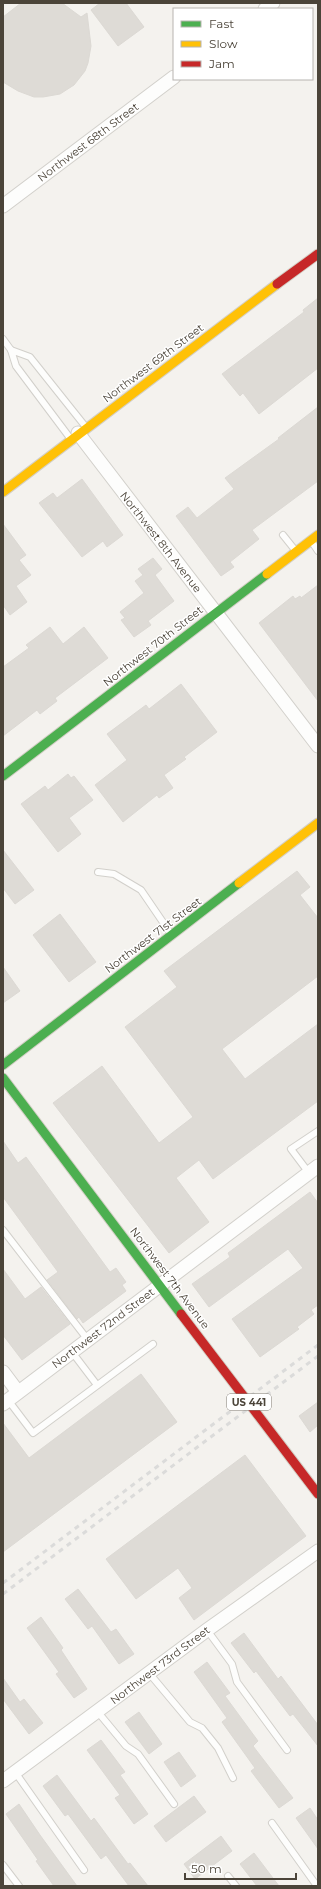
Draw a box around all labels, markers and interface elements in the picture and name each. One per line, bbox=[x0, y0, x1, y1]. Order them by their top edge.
legend bbox=[173, 8, 313, 80]
text: Fast bbox=[209, 16, 234, 31]
text: Slow bbox=[209, 36, 238, 51]
text: Jam bbox=[208, 56, 235, 71]
street label: Northwest 68th Street bbox=[35, 99, 142, 185]
street label: Northwest 69th Street bbox=[100, 320, 207, 405]
street label: Northwest 8th Avenue bbox=[117, 489, 205, 596]
street label: Northwest 70th Street bbox=[100, 602, 206, 689]
street label: Northwest 71st Street bbox=[102, 894, 205, 976]
street label: Northwest 7th Avenue bbox=[127, 1224, 213, 1332]
street label: Northwest 72nd Street bbox=[49, 1285, 157, 1371]
road number: US 441 bbox=[227, 1394, 271, 1410]
street label: Northwest 73rd Street bbox=[107, 1623, 213, 1707]
scale bar bbox=[185, 1855, 296, 1881]
text: 50 m bbox=[191, 1861, 222, 1876]

